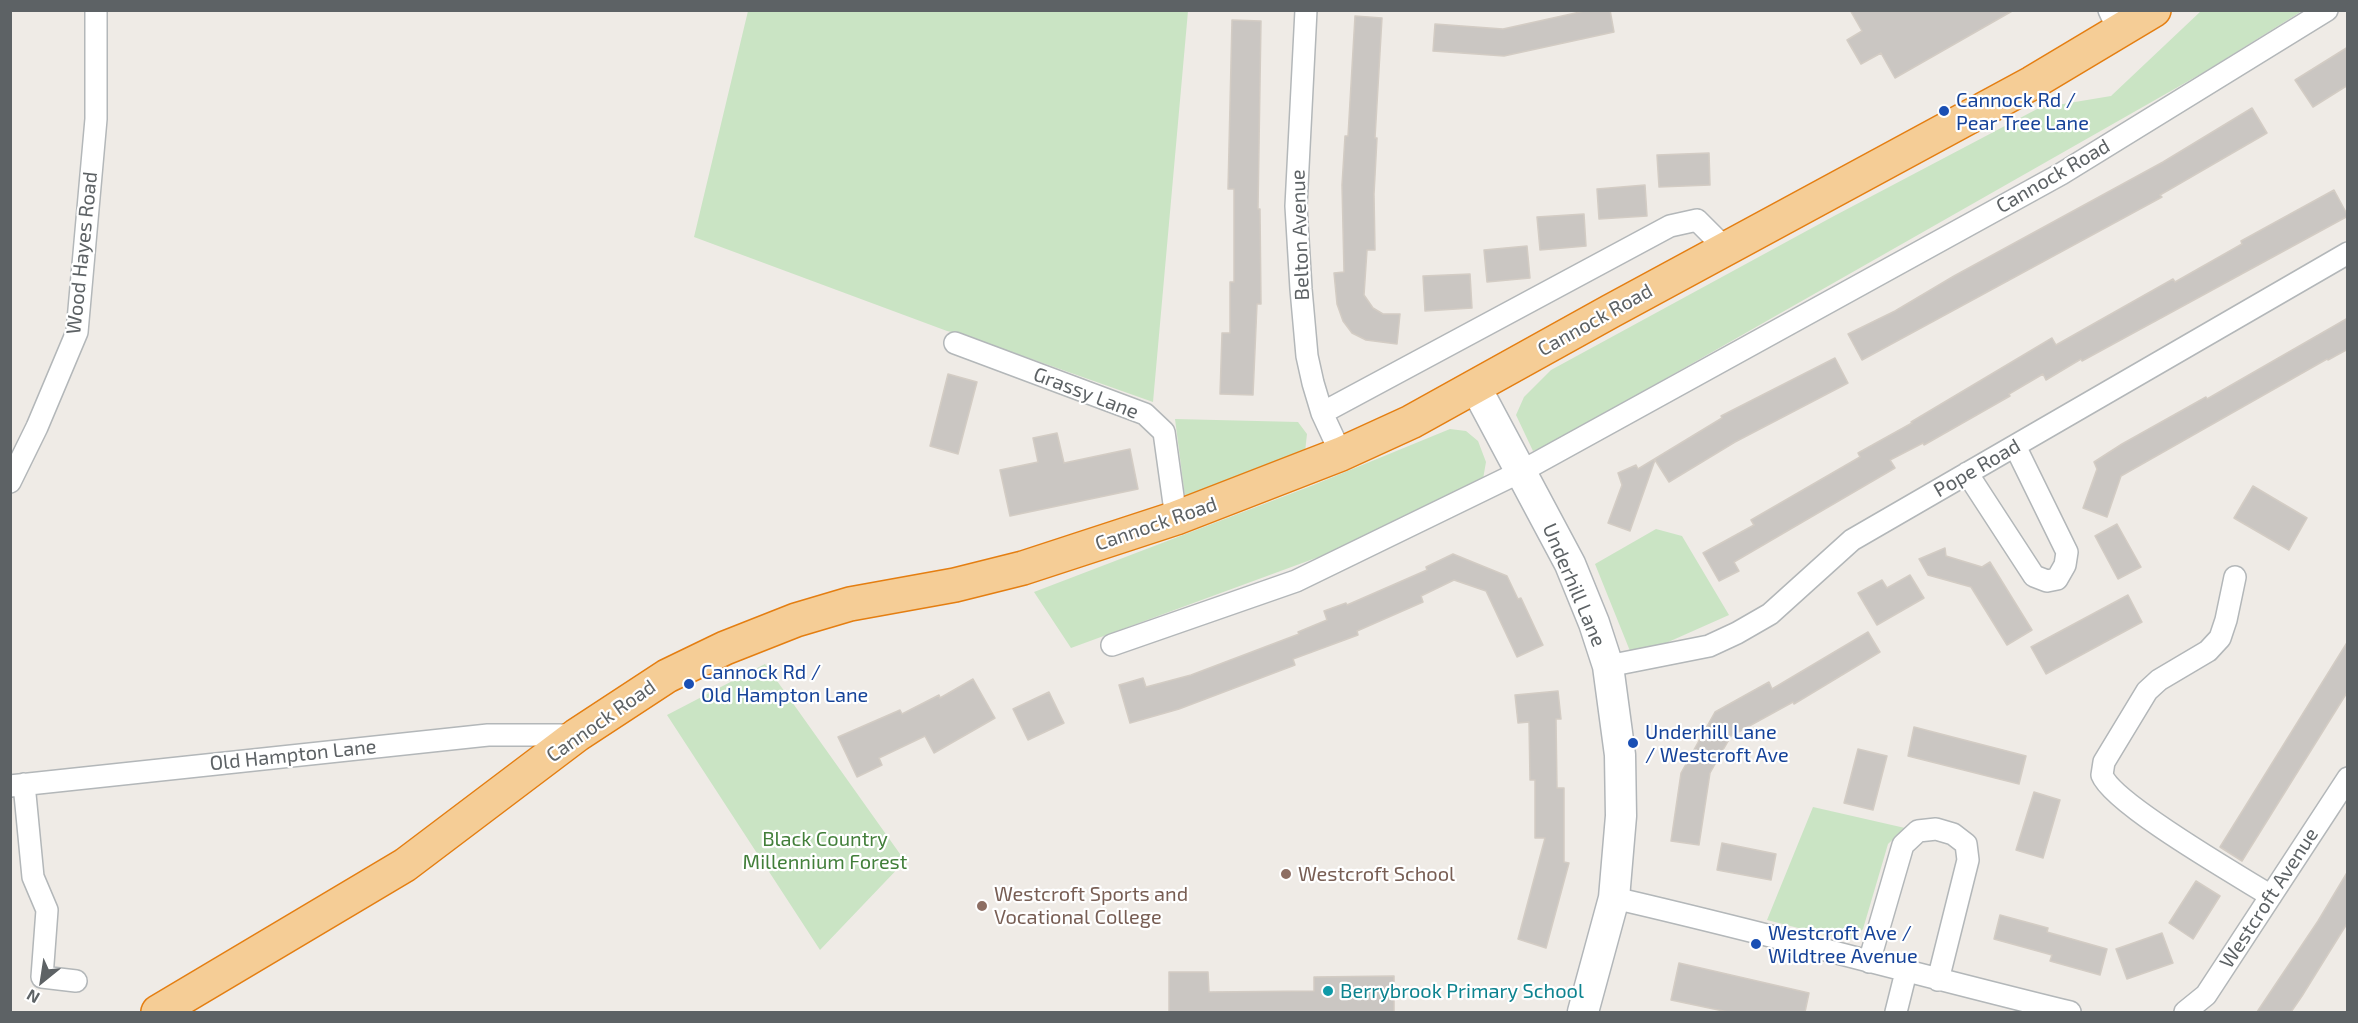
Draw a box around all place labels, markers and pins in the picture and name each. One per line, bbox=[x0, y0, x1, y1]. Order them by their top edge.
place label: Cannock Rd / Pear Tree Lane bbox=[1956, 88, 2089, 135]
marker: Cannock Rd / Pear Tree Lane bbox=[1937, 104, 1951, 118]
place label: Cannock Rd / Old Hampton Lane bbox=[701, 660, 868, 707]
marker: Cannock Rd / Old Hampton Lane bbox=[682, 677, 696, 691]
place label: Underhill Lane / Westcroft Ave bbox=[1645, 720, 1789, 767]
marker: Underhill Lane / Westcroft Ave bbox=[1626, 736, 1640, 750]
place label: Westcroft School bbox=[1298, 862, 1455, 886]
marker: Westcroft School bbox=[1279, 867, 1293, 881]
place label: Westcroft Sports and Vocational College bbox=[994, 882, 1188, 929]
marker: Westcroft Sports and Vocational College bbox=[975, 899, 989, 913]
place label: Westcroft Ave / Wildtree Avenue bbox=[1768, 921, 1918, 968]
marker: Westcroft Ave / Wildtree Avenue bbox=[1749, 937, 1763, 951]
place label: Berrybrook Primary School bbox=[1340, 979, 1584, 1003]
marker: Berrybrook Primary School bbox=[1321, 984, 1335, 998]

